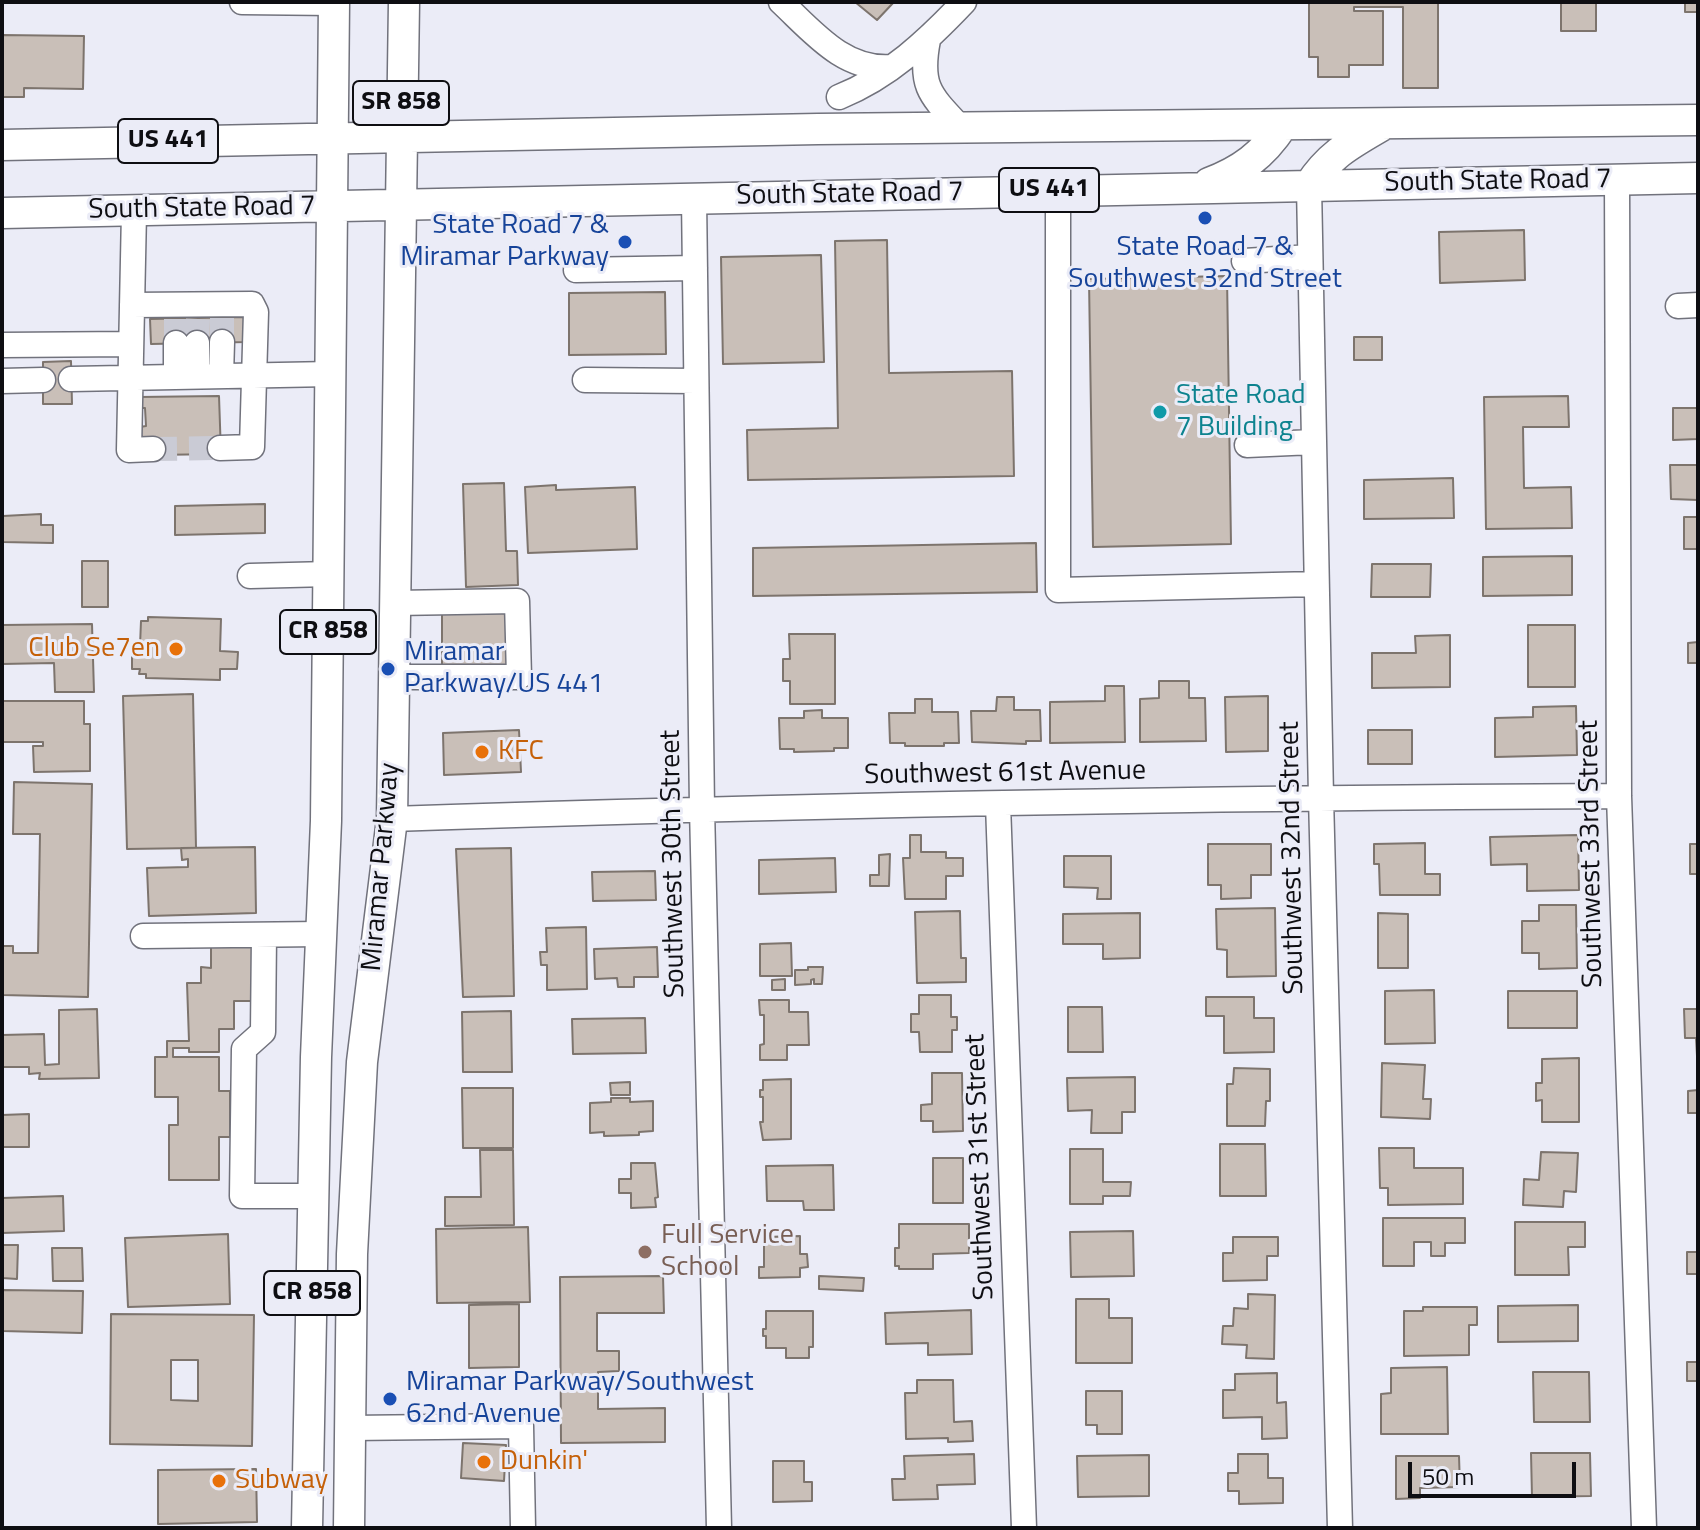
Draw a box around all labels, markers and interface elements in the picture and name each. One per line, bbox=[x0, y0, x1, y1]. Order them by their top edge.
road number: SR 858 bbox=[353, 81, 449, 125]
road number: US 441 bbox=[118, 119, 218, 163]
street label: South State Road 7 bbox=[1384, 163, 1612, 201]
road number: US 441 bbox=[999, 168, 1099, 212]
street label: South State Road 7 bbox=[736, 176, 964, 214]
street label: South State Road 7 bbox=[88, 190, 316, 228]
place label: State Road 7 & Miramar Parkway bbox=[400, 209, 609, 275]
marker: State Road 7 & Southwest 32nd Street bbox=[1196, 209, 1214, 227]
place label: State Road 7 & Southwest 32nd Street bbox=[1068, 231, 1342, 297]
marker: State Road 7 & Miramar Parkway bbox=[616, 233, 634, 251]
place label: State Road 7 Building bbox=[1176, 379, 1306, 445]
marker: State Road 7 Building bbox=[1151, 403, 1169, 421]
road number: CR 858 bbox=[280, 610, 376, 654]
place label: Club Se7en bbox=[28, 632, 160, 666]
place label: Miramar Parkway/US 441 bbox=[404, 636, 604, 702]
marker: Club Se7en bbox=[167, 640, 185, 658]
marker: Miramar Parkway/US 441 bbox=[379, 660, 397, 678]
street label: Southwest 33rd Street bbox=[1573, 720, 1611, 988]
street label: Southwest 32nd Street bbox=[1274, 721, 1312, 995]
street label: Southwest 30th Street bbox=[655, 729, 693, 999]
place label: KFC bbox=[498, 735, 544, 769]
marker: KFC bbox=[473, 743, 491, 761]
street label: Southwest 61st Avenue bbox=[864, 755, 1146, 793]
street label: Miramar Parkway bbox=[356, 762, 408, 972]
street label: Southwest 31st Street bbox=[960, 1033, 1002, 1301]
place label: Full Service School bbox=[661, 1219, 794, 1285]
marker: Full Service School bbox=[636, 1243, 654, 1261]
road number: CR 858 bbox=[264, 1271, 360, 1315]
place label: Miramar Parkway/Southwest 62nd Avenue bbox=[406, 1366, 754, 1432]
marker: Miramar Parkway/Southwest 62nd Avenue bbox=[381, 1390, 399, 1408]
place label: Dunkin' bbox=[500, 1445, 588, 1479]
scale bar bbox=[1412, 1446, 1580, 1496]
marker: Dunkin' bbox=[475, 1453, 493, 1471]
text: 50 m bbox=[1422, 1458, 1474, 1494]
place label: Subway bbox=[235, 1464, 328, 1498]
marker: Subway bbox=[210, 1472, 228, 1490]

